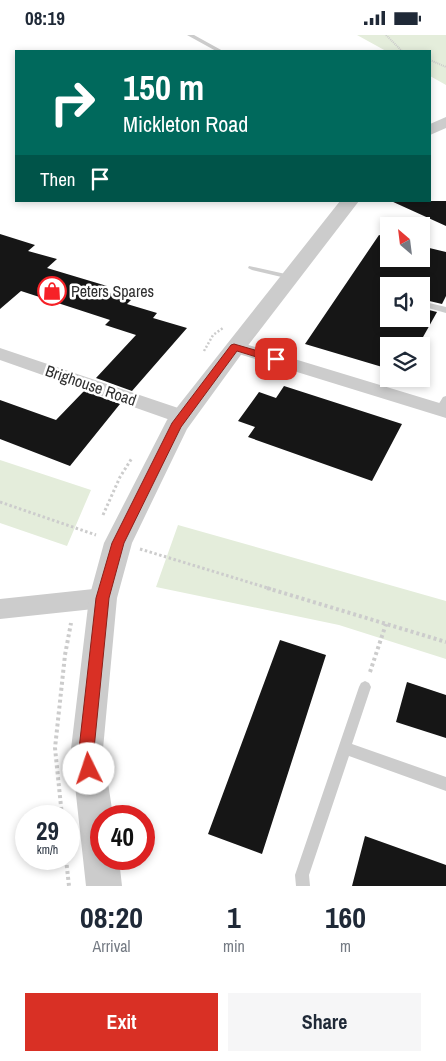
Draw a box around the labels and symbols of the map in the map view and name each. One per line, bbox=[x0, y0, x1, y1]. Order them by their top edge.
north arrow bbox=[380, 217, 430, 267]
shop icon: Peters Spares bbox=[37, 276, 67, 306]
place label: Peters Spares bbox=[71, 280, 154, 302]
pin bbox=[255, 338, 297, 380]
street label: Brighouse Road bbox=[43, 359, 139, 411]
position arrow bbox=[62, 742, 114, 794]
speed limit sign: 40 bbox=[90, 805, 155, 870]

